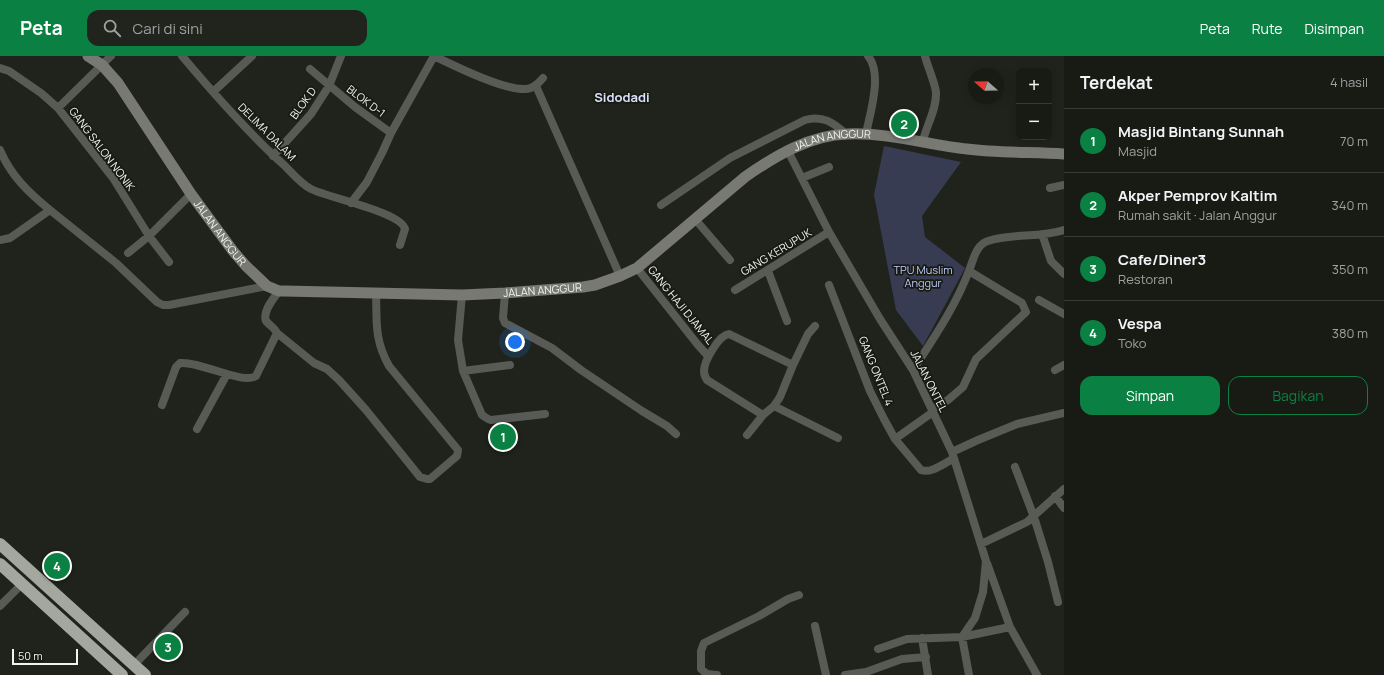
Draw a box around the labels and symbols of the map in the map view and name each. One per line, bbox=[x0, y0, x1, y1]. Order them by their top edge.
north arrow bbox=[968, 68, 1004, 104]
street label: BLOK D-1 bbox=[344, 81, 389, 120]
street label: BLOK D bbox=[286, 84, 319, 122]
district label: Sidodadi bbox=[594, 88, 650, 106]
street label: DELIMA DALAM bbox=[235, 99, 300, 164]
street label: GANG SALON NONIK bbox=[66, 104, 139, 194]
pin: 2 bbox=[891, 109, 917, 139]
street label: JALAN ANGGUR bbox=[791, 126, 871, 154]
street label: JALAN ANGGUR bbox=[191, 196, 250, 269]
street label: GANG KERUPUK bbox=[737, 224, 814, 279]
street label: GANG HAJI DJAMAL bbox=[645, 262, 718, 348]
park label: TPU Muslim Anggur bbox=[893, 262, 953, 290]
street label: JALAN ANGGUR bbox=[503, 279, 582, 300]
your location bbox=[505, 332, 525, 352]
street label: GANG ONTEL 4 bbox=[856, 334, 897, 408]
street label: JALAN ONTEL bbox=[907, 347, 952, 415]
pin: 1 bbox=[490, 422, 516, 452]
pin: 4 bbox=[44, 551, 70, 581]
pin: 3 bbox=[155, 632, 181, 662]
scale bar bbox=[12, 647, 78, 666]

